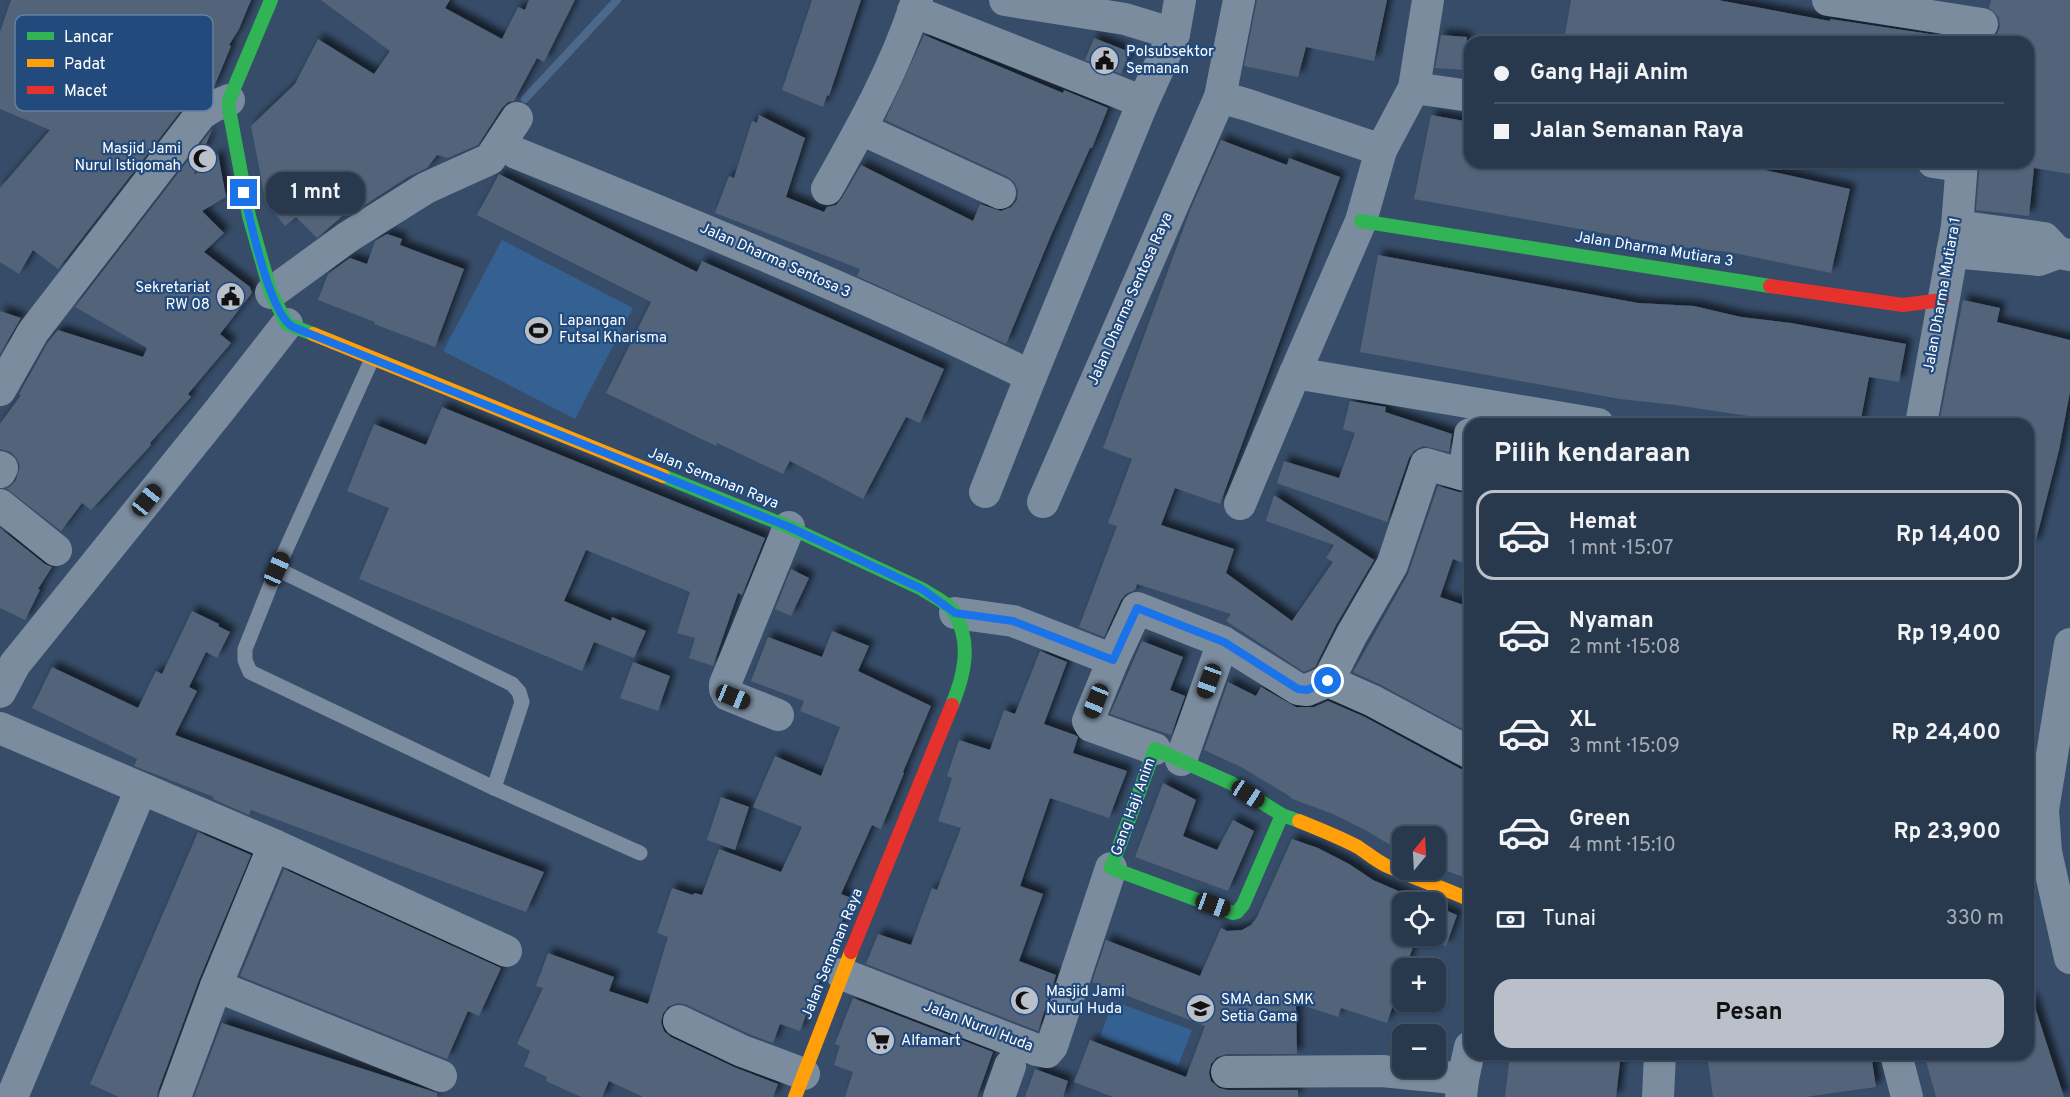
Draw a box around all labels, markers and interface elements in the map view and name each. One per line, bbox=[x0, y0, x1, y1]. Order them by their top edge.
legend bbox=[15, 15, 213, 111]
text: Lancar bbox=[64, 28, 114, 48]
place label: Polsubsektor Semanan bbox=[1126, 43, 1214, 79]
public building icon: Polsubsektor Semanan bbox=[1089, 45, 1121, 77]
text: Padat bbox=[64, 55, 106, 75]
text: Gang Haji Anim bbox=[1530, 60, 1688, 87]
text: Macet bbox=[64, 82, 108, 102]
text: Jalan Semanan Raya bbox=[1530, 118, 1744, 145]
place label: Masjid Jami Nurul Istiqomah bbox=[74, 140, 181, 176]
mosque icon: Masjid Jami Nurul Istiqomah bbox=[186, 142, 218, 174]
callout: 1 mnt bbox=[265, 172, 364, 214]
route end bbox=[230, 179, 257, 206]
text: 1 mnt bbox=[290, 180, 341, 206]
street label: Jalan Dharma Sentosa Raya bbox=[1084, 210, 1178, 388]
street label: Jalan Dharma Mutiara 1 bbox=[1920, 216, 1966, 374]
street label: Jalan Dharma Sentosa 3 bbox=[697, 219, 853, 303]
street label: Jalan Dharma Mutiara 3 bbox=[1573, 228, 1735, 272]
place label: Sekretariat RW 08 bbox=[135, 279, 210, 315]
public building icon: Sekretariat RW 08 bbox=[215, 281, 247, 313]
place label: Lapangan Futsal Kharisma bbox=[559, 312, 667, 348]
sports icon: Lapangan Futsal Kharisma bbox=[522, 314, 554, 346]
text: Pilih kendaraan bbox=[1494, 437, 1691, 471]
street label: Jalan Semanan Raya bbox=[645, 444, 781, 514]
car bbox=[129, 480, 165, 520]
icon: car bbox=[1497, 508, 1551, 562]
text: Hemat bbox=[1569, 509, 1637, 536]
text: Rp 14,400 bbox=[1896, 522, 2001, 549]
text: 1 mnt · 15:07 bbox=[1569, 536, 1673, 562]
car bbox=[261, 549, 293, 589]
icon: car bbox=[1497, 607, 1551, 661]
text: Nyaman bbox=[1569, 608, 1654, 635]
text: Rp 19,400 bbox=[1897, 621, 2001, 648]
text: 2 mnt · 15:08 bbox=[1569, 635, 1681, 661]
car bbox=[1194, 661, 1224, 701]
route start bbox=[1314, 667, 1341, 694]
car bbox=[1081, 681, 1111, 721]
car bbox=[713, 682, 753, 712]
icon: car bbox=[1497, 706, 1551, 760]
text: XL bbox=[1569, 707, 1596, 734]
text: Rp 24,400 bbox=[1891, 720, 2001, 747]
text: 3 mnt · 15:09 bbox=[1569, 734, 1680, 760]
street label: Gang Haji Anim bbox=[1107, 755, 1161, 859]
car bbox=[1228, 777, 1268, 811]
icon: car bbox=[1497, 805, 1551, 859]
text: Green bbox=[1569, 806, 1631, 833]
text: Rp 23,900 bbox=[1893, 819, 2001, 846]
north arrow bbox=[1392, 826, 1446, 880]
map controls bbox=[1392, 826, 1446, 1078]
text: 4 mnt · 15:10 bbox=[1569, 833, 1676, 859]
street label: Jalan Semanan Raya bbox=[798, 886, 868, 1022]
car bbox=[1193, 890, 1233, 920]
button: locate bbox=[1392, 892, 1446, 946]
icon: cash bbox=[1494, 903, 1527, 936]
text: Tunai bbox=[1542, 906, 1596, 933]
text: 330 m bbox=[1946, 906, 2004, 932]
button: + bbox=[1392, 958, 1446, 1012]
button: Pesan bbox=[1494, 979, 2004, 1048]
place label: Masjid Jami Nurul Huda bbox=[1046, 983, 1125, 1019]
mosque icon: Masjid Jami Nurul Huda bbox=[1009, 985, 1041, 1017]
place label: SMA dan SMK Setia Gama bbox=[1221, 991, 1314, 1027]
school or university icon: SMA dan SMK Setia Gama bbox=[1184, 993, 1216, 1025]
street label: Jalan Nurul Huda bbox=[920, 997, 1036, 1057]
button: − bbox=[1392, 1024, 1446, 1078]
supermarket icon: Alfamart bbox=[864, 1025, 896, 1057]
place label: Alfamart bbox=[901, 1032, 961, 1051]

